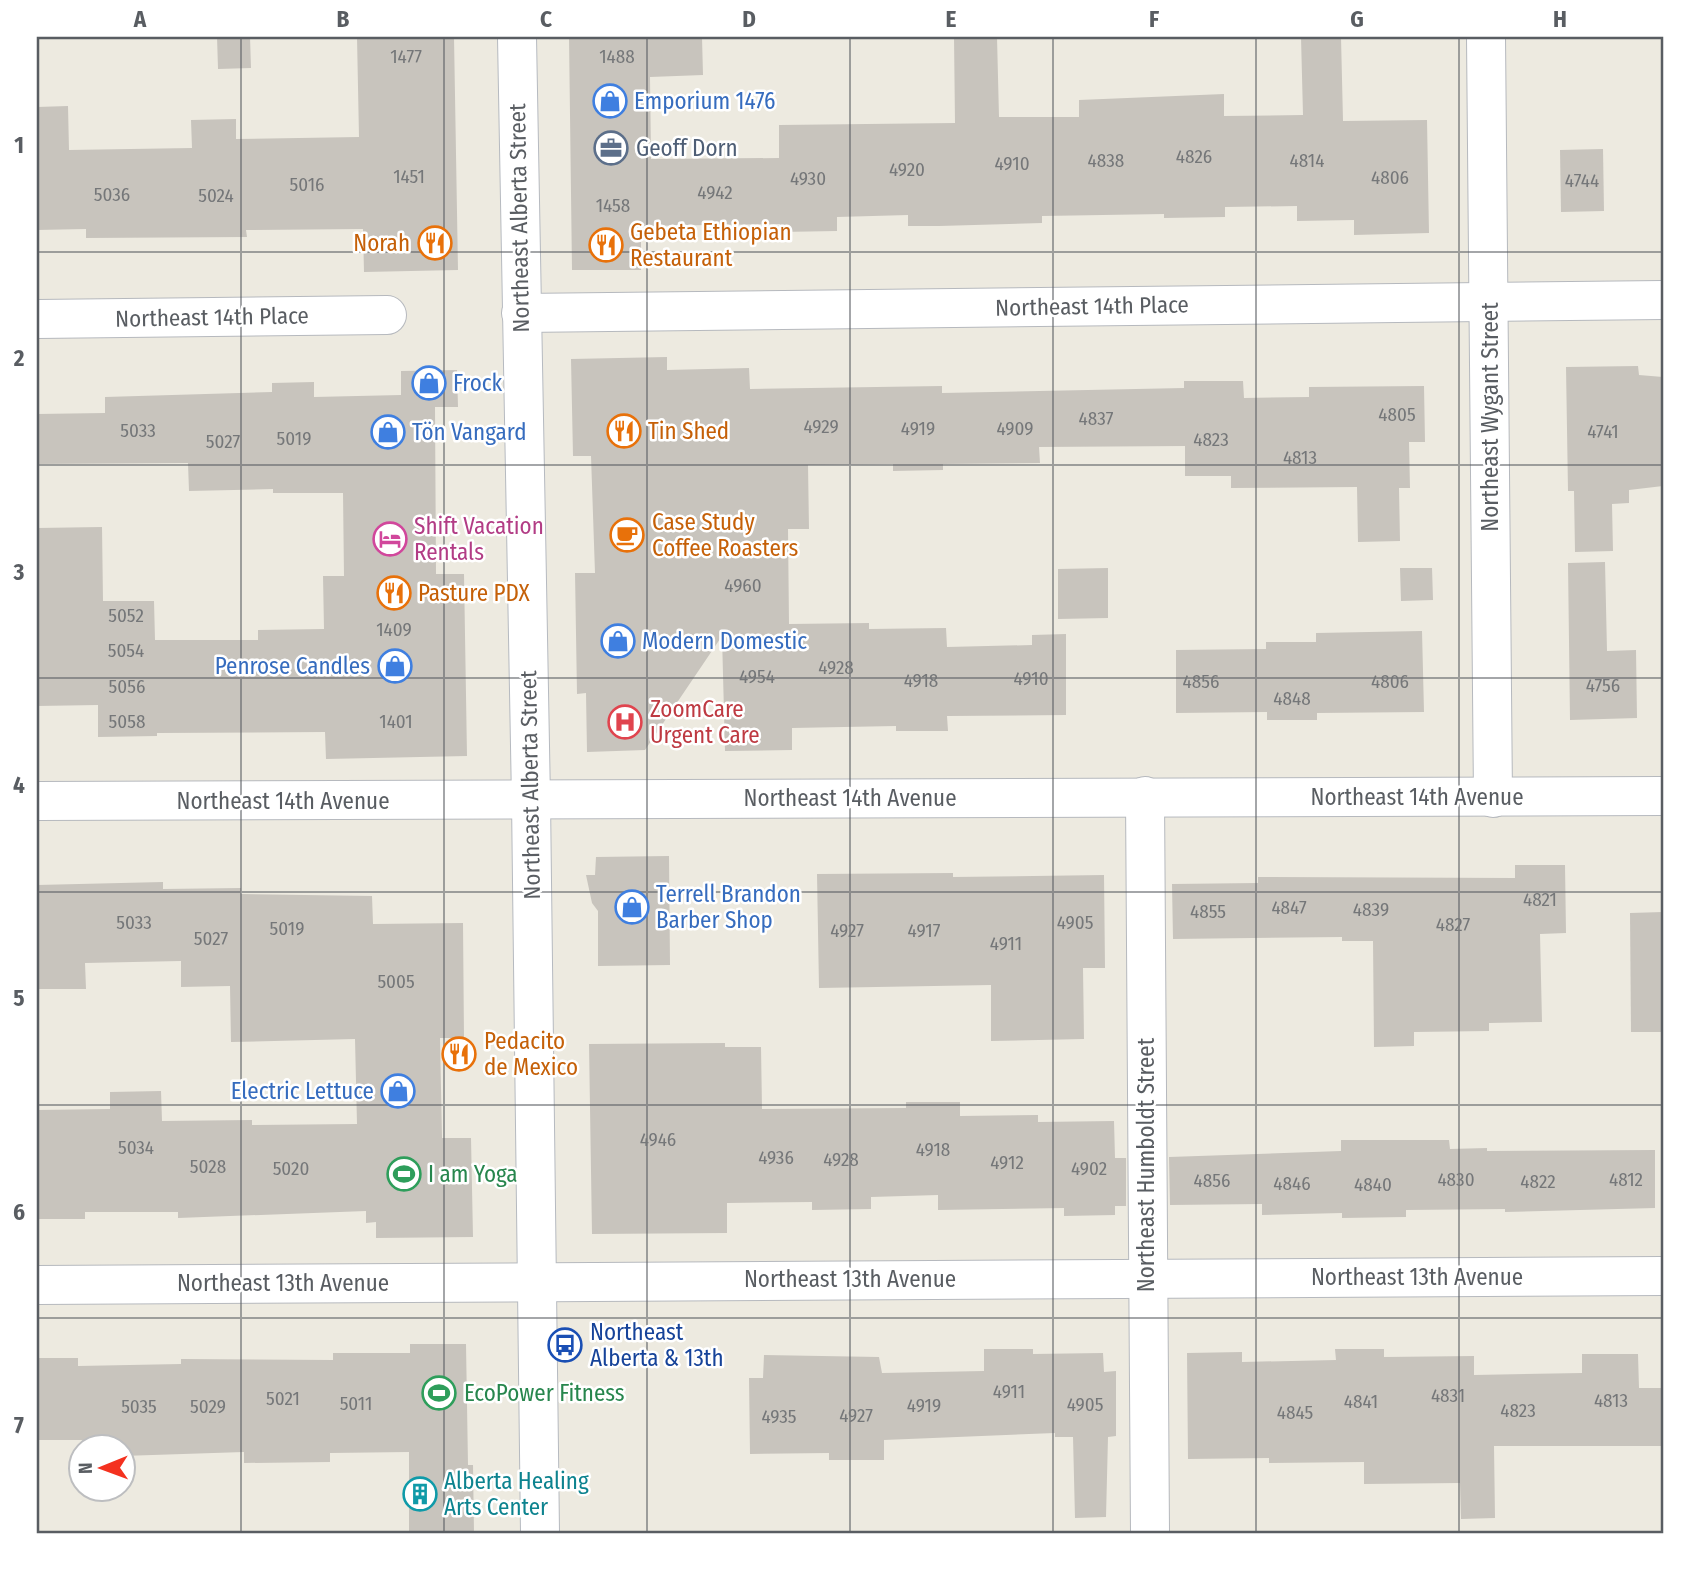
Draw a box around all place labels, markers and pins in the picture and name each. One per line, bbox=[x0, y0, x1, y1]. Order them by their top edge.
shop icon: Emporium 1476 bbox=[591, 82, 629, 120]
place label: Emporium 1476 bbox=[634, 87, 775, 115]
office icon: Geoff Dorn bbox=[592, 129, 630, 167]
place label: Geoff Dorn bbox=[636, 134, 738, 162]
place label: Gebeta Ethiopian Restaurant bbox=[630, 218, 792, 272]
restaurant icon: Norah bbox=[416, 224, 454, 262]
restaurant icon: Gebeta Ethiopian Restaurant bbox=[587, 226, 625, 264]
place label: Norah bbox=[353, 229, 410, 257]
shop icon: Frock bbox=[410, 364, 448, 402]
place label: Frock bbox=[453, 369, 503, 397]
restaurant icon: Tin Shed bbox=[605, 412, 643, 450]
shop icon: Tön Vangard bbox=[369, 413, 407, 451]
place label: Tin Shed bbox=[648, 417, 729, 445]
place label: Tön Vangard bbox=[412, 418, 527, 446]
place label: Case Study Coffee Roasters bbox=[652, 508, 799, 562]
place label: Shift Vacation Rentals bbox=[414, 512, 544, 566]
cafe icon: Case Study Coffee Roasters bbox=[608, 516, 646, 554]
hotel icon: Shift Vacation Rentals bbox=[371, 520, 409, 558]
restaurant icon: Pasture PDX bbox=[375, 574, 413, 612]
place label: Pasture PDX bbox=[418, 579, 531, 607]
shop icon: Modern Domestic bbox=[599, 622, 637, 660]
place label: Modern Domestic bbox=[642, 627, 807, 655]
shop icon: Penrose Candles bbox=[376, 647, 414, 685]
place label: Penrose Candles bbox=[215, 652, 370, 680]
place label: ZoomCare Urgent Care bbox=[650, 695, 760, 749]
hospital icon: ZoomCare Urgent Care bbox=[606, 703, 644, 741]
place label: Terrell Brandon Barber Shop bbox=[656, 880, 801, 934]
shop icon: Terrell Brandon Barber Shop bbox=[613, 888, 651, 926]
place label: Pedacito de Mexico bbox=[484, 1027, 578, 1081]
restaurant icon: Pedacito de Mexico bbox=[440, 1035, 478, 1073]
shop icon: Electric Lettuce bbox=[379, 1072, 417, 1110]
place label: Electric Lettuce bbox=[231, 1077, 374, 1105]
sports icon: I am Yoga bbox=[385, 1155, 423, 1193]
place label: I am Yoga bbox=[428, 1160, 518, 1188]
place label: Northeast Alberta & 13th bbox=[590, 1318, 724, 1372]
bus stop icon: Northeast Alberta & 13th bbox=[546, 1326, 584, 1364]
sports icon: EcoPower Fitness bbox=[420, 1374, 458, 1412]
place label: EcoPower Fitness bbox=[464, 1379, 625, 1407]
place label: Alberta Healing Arts Center bbox=[444, 1467, 589, 1521]
building icon: Alberta Healing Arts Center bbox=[401, 1475, 439, 1513]

